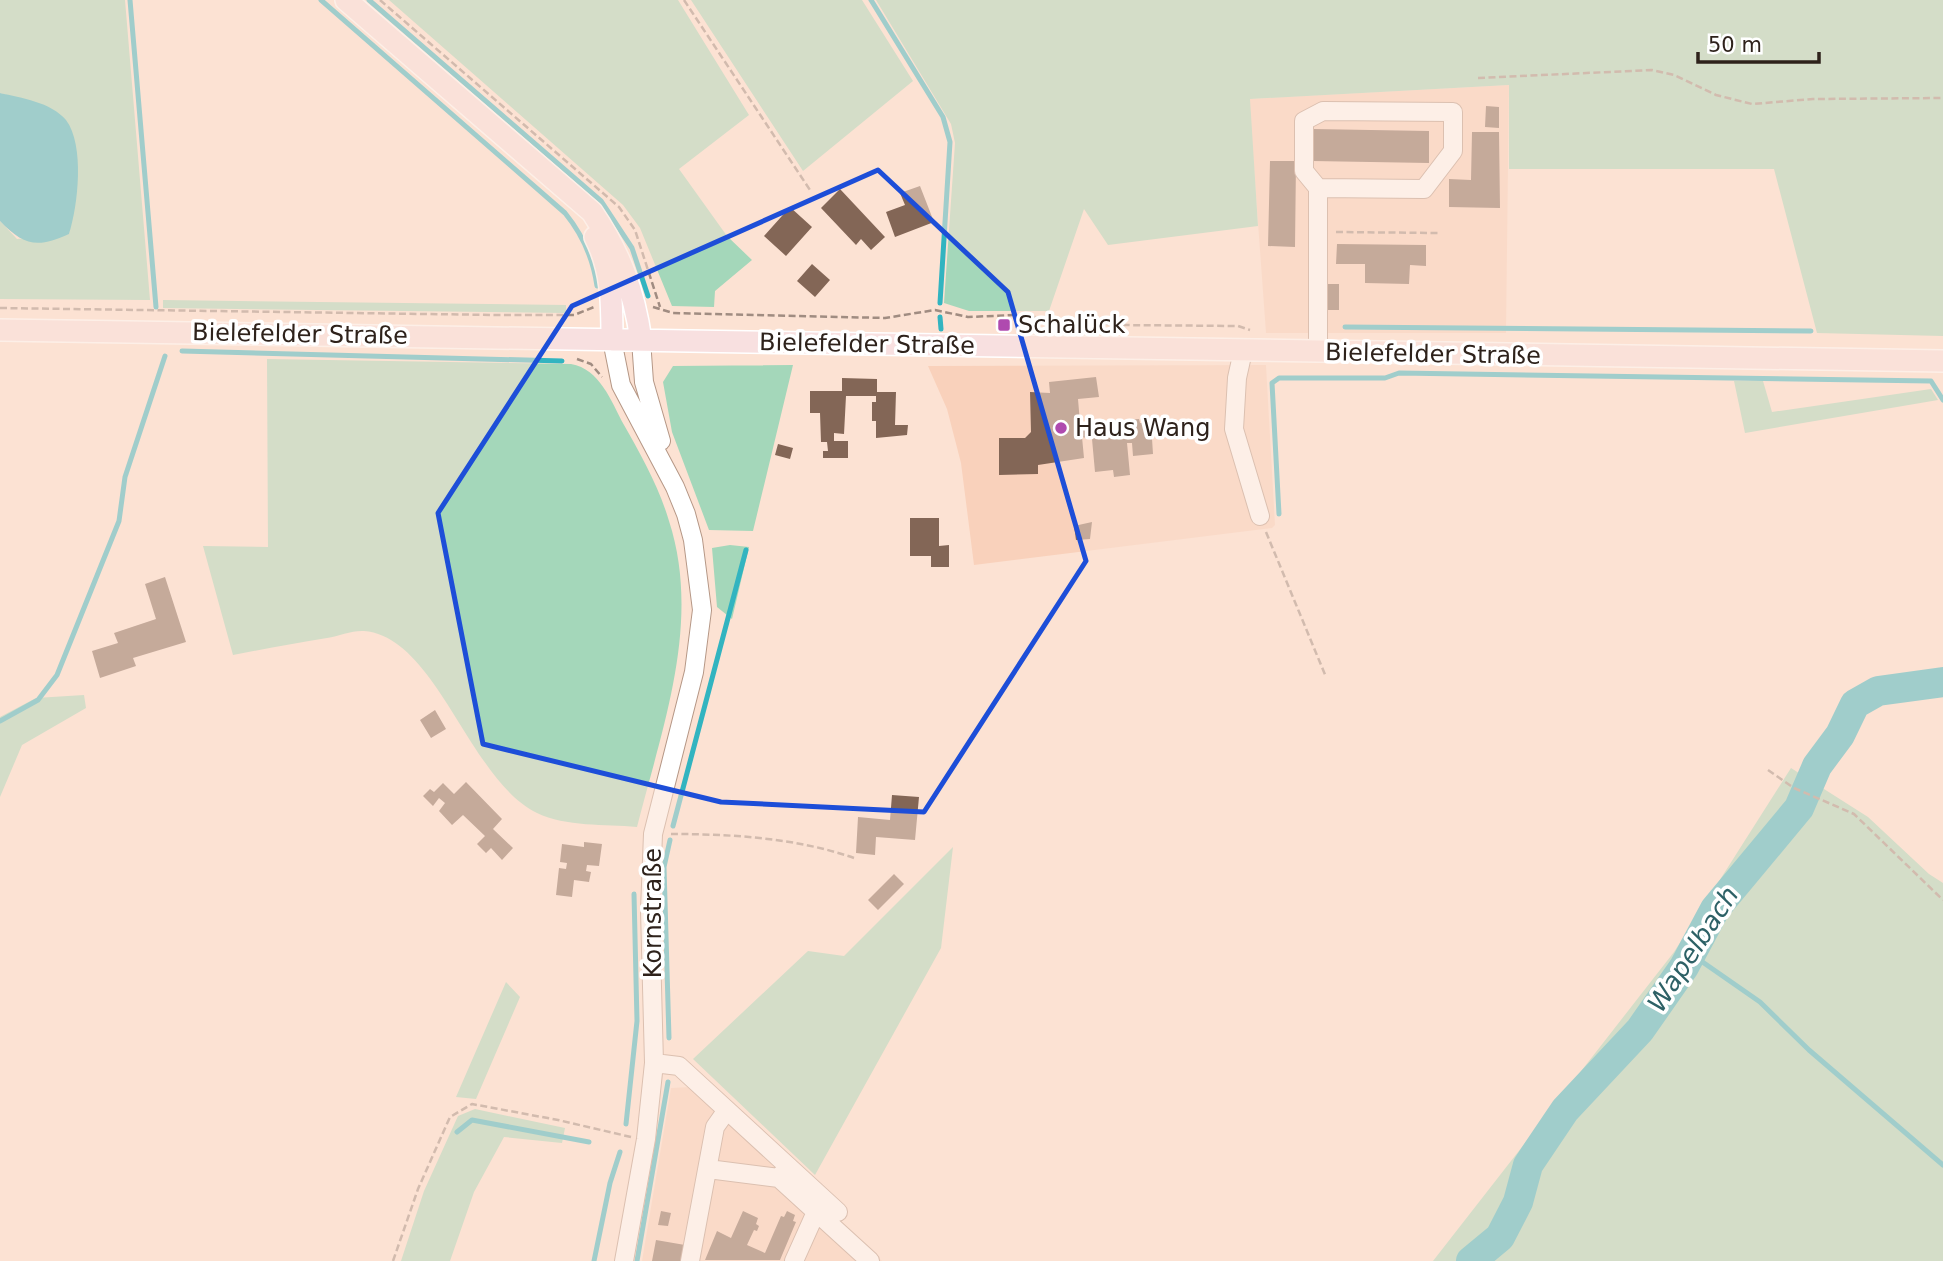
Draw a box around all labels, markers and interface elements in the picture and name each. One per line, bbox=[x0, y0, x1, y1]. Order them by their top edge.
scale bar bbox=[1698, 21, 1819, 65]
text: 50 m bbox=[1708, 33, 1762, 57]
place label: Schalück bbox=[1018, 311, 1125, 339]
marker: Schalück bbox=[996, 317, 1012, 333]
street label: Bielefelder Straße bbox=[192, 318, 408, 350]
street label: Bielefelder Straße bbox=[759, 328, 975, 360]
street label: Bielefelder Straße bbox=[1325, 338, 1541, 370]
place label: Haus Wang bbox=[1075, 414, 1210, 442]
marker: Haus Wang bbox=[1053, 420, 1069, 436]
street label: Kornstraße bbox=[639, 848, 667, 978]
water label: Wapelbach bbox=[1641, 881, 1745, 1017]

